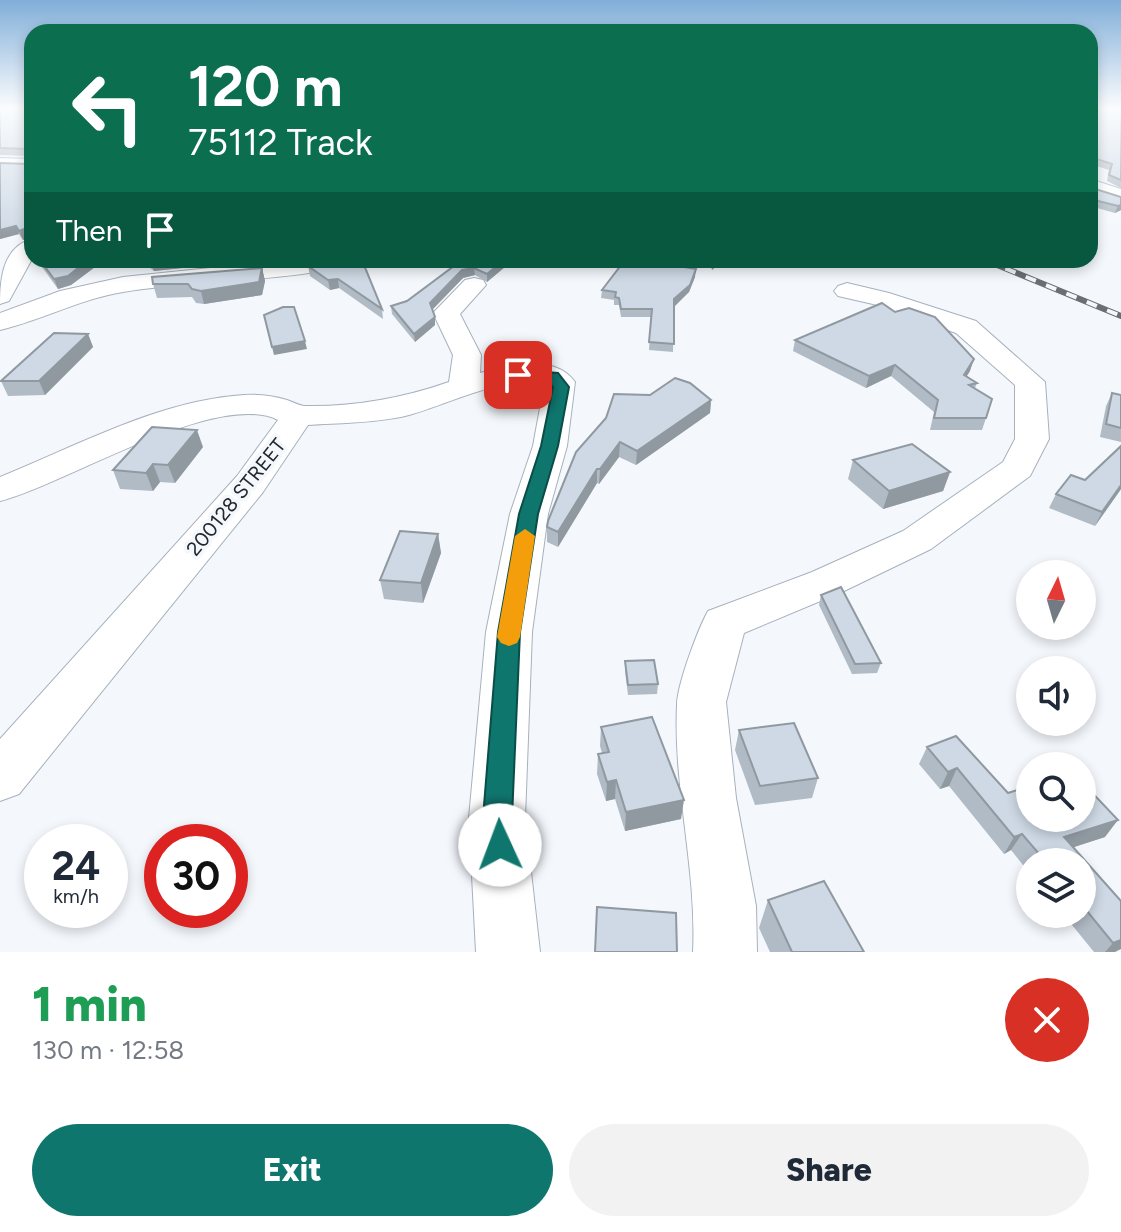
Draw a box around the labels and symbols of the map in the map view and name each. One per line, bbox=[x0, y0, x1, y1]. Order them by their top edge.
pin bbox=[484, 341, 552, 409]
street label: 200128 STREET bbox=[181, 433, 291, 561]
north arrow bbox=[1016, 560, 1096, 640]
position arrow bbox=[458, 803, 542, 887]
speed limit sign: 30 bbox=[144, 824, 248, 928]

